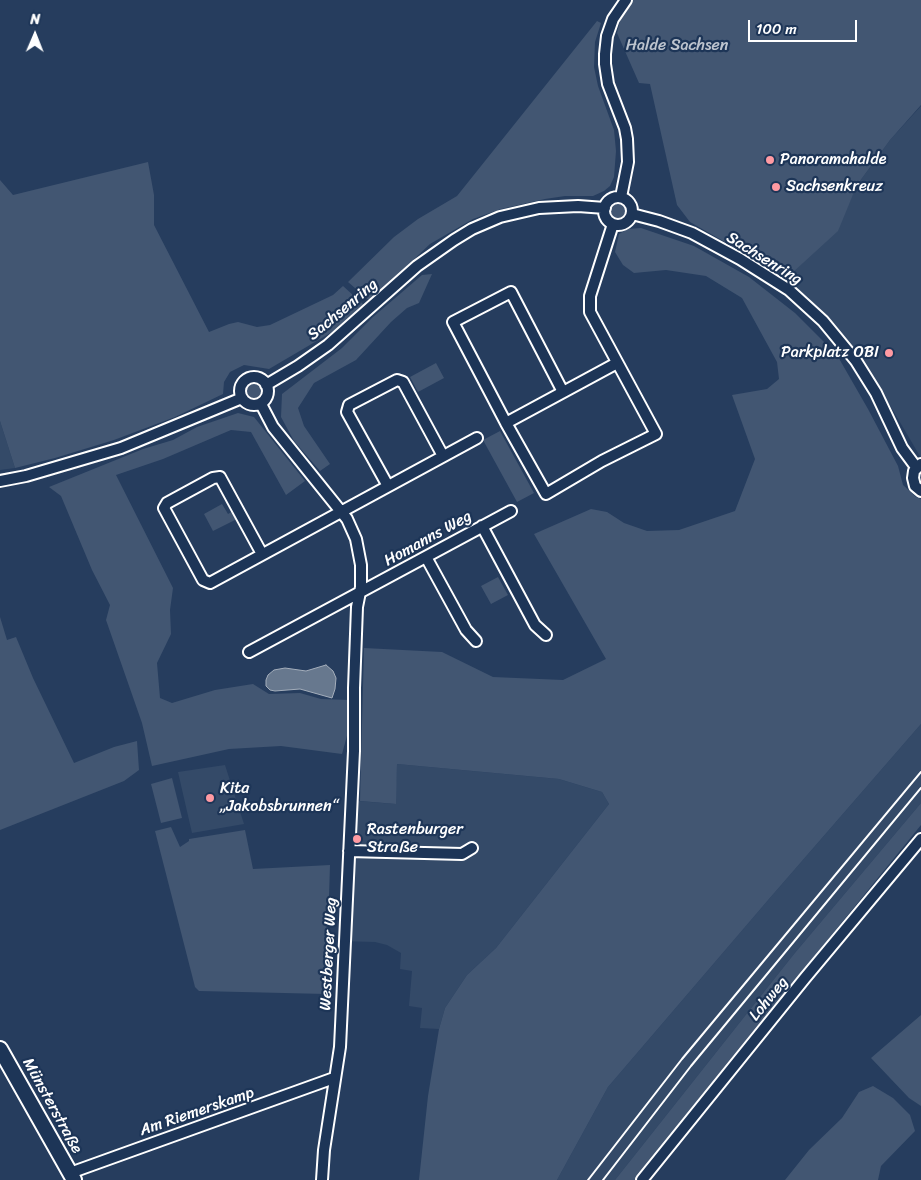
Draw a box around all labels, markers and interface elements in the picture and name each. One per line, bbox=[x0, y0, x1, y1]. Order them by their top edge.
text: N bbox=[30, 7, 40, 32]
north arrow bbox=[10, 10, 60, 60]
scale bar bbox=[751, 10, 860, 42]
text: 100 m bbox=[756, 16, 797, 42]
park label: Halde Sachsen bbox=[626, 36, 728, 56]
place label: Panoramahalde bbox=[780, 150, 887, 170]
marker: Panoramahalde bbox=[764, 154, 776, 166]
place label: Sachsenkreuz bbox=[786, 177, 883, 197]
marker: Sachsenkreuz bbox=[770, 181, 782, 193]
street label: Sachsenring bbox=[723, 228, 805, 290]
street label: Sachsenring bbox=[304, 275, 382, 345]
place label: Parkplatz OBI bbox=[781, 343, 879, 363]
marker: Parkplatz OBI bbox=[883, 347, 895, 359]
street label: Homanns Weg bbox=[381, 507, 475, 571]
place label: Kita „Jakobsbrunnen“ bbox=[220, 779, 338, 817]
marker: Kita „Jakobsbrunnen“ bbox=[204, 792, 216, 804]
place label: Rastenburger Straße bbox=[367, 820, 463, 858]
marker: Rastenburger Straße bbox=[351, 833, 363, 845]
street label: Westberger Weg bbox=[316, 897, 342, 1011]
street label: Lohweg bbox=[745, 973, 793, 1025]
street label: Münsterstraße bbox=[18, 1055, 86, 1157]
street label: Am Riemerskamp bbox=[137, 1083, 257, 1141]

